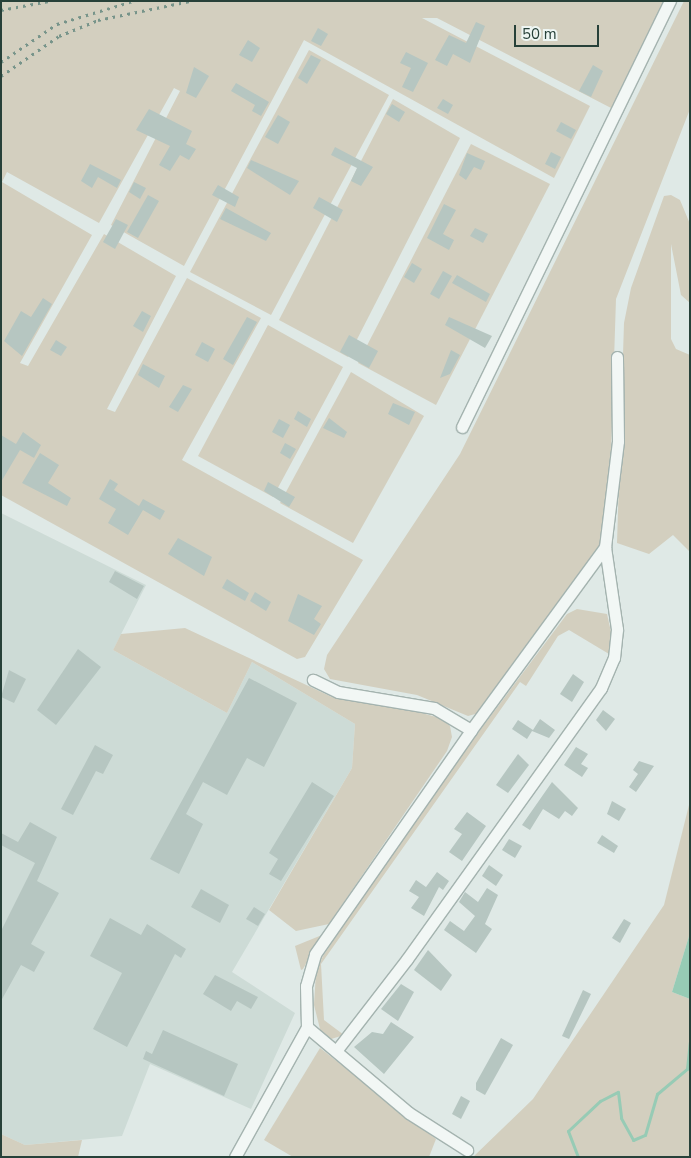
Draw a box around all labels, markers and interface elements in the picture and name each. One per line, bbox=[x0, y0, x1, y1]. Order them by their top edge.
scale bar bbox=[516, 15, 601, 47]
text: 50 m bbox=[522, 24, 557, 44]

